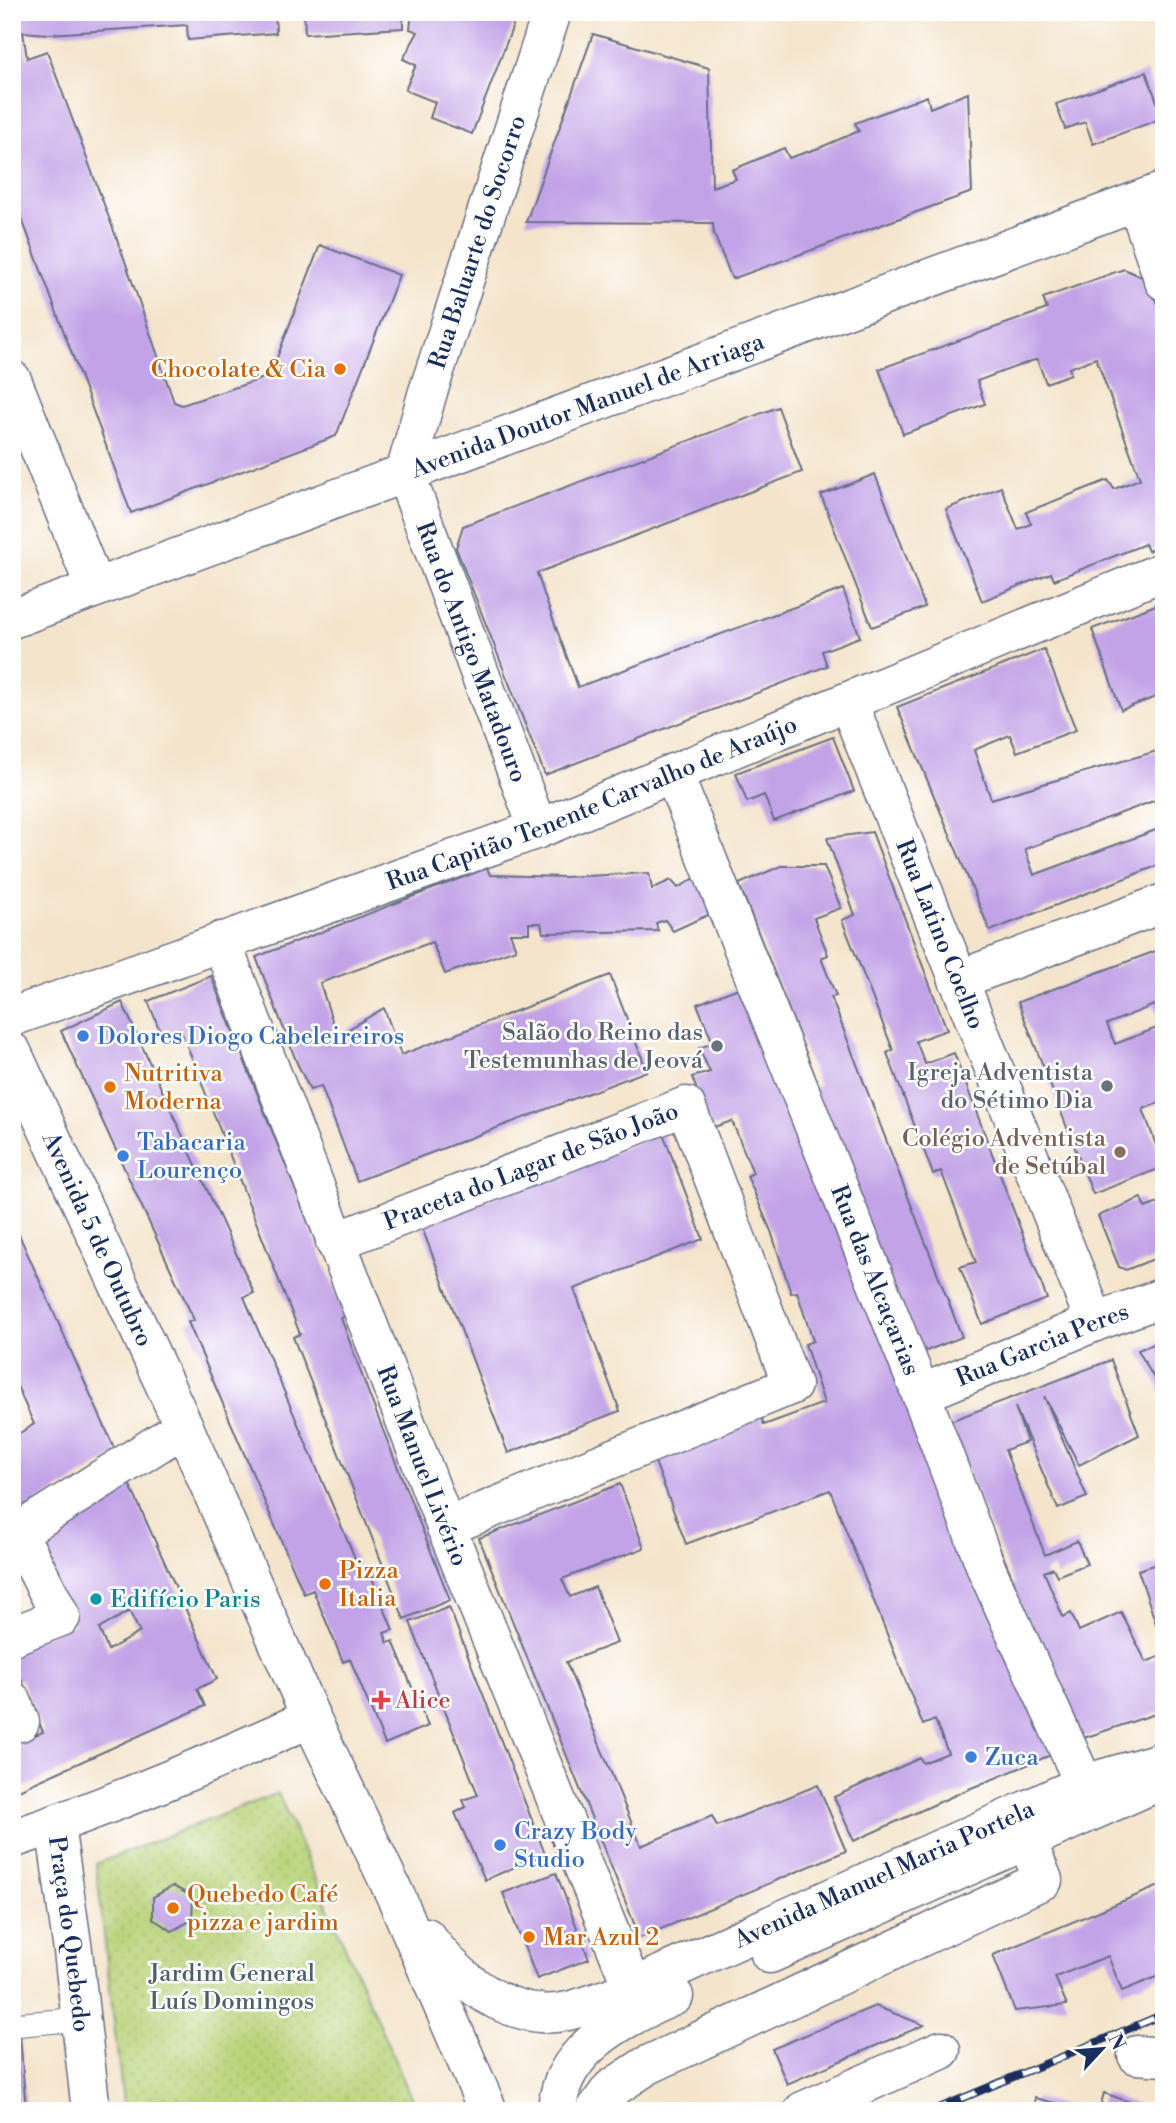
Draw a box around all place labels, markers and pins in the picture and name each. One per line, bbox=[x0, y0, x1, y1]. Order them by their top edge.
place label: Chocolate & Cia bbox=[151, 355, 327, 385]
marker: Chocolate & Cia bbox=[332, 361, 348, 377]
place label: Salão do Reino das Testemunhas de Jeová bbox=[464, 1018, 704, 1076]
place label: Dolores Diogo Cabeleireiros bbox=[97, 1022, 404, 1052]
marker: Dolores Diogo Cabeleireiros bbox=[75, 1028, 91, 1044]
marker: Salão do Reino das Testemunhas de Jeová bbox=[709, 1038, 725, 1054]
place label: Igreja Adventista do Sétimo Dia bbox=[907, 1058, 1094, 1116]
place label: Nutritiva Moderna bbox=[124, 1059, 223, 1117]
marker: Igreja Adventista do Sétimo Dia bbox=[1099, 1078, 1115, 1094]
marker: Nutritiva Moderna bbox=[102, 1079, 118, 1095]
place label: Colégio Adventista de Setúbal bbox=[902, 1124, 1107, 1182]
place label: Tabacaria Lourenço bbox=[137, 1128, 246, 1186]
marker: Colégio Adventista de Setúbal bbox=[1112, 1144, 1128, 1160]
marker: Tabacaria Lourenço bbox=[115, 1148, 131, 1164]
place label: Pizza Italia bbox=[339, 1556, 399, 1614]
marker: Pizza Italia bbox=[317, 1576, 333, 1592]
place label: Edifício Paris bbox=[110, 1585, 260, 1615]
marker: Edifício Paris bbox=[88, 1591, 104, 1607]
place label: Alice bbox=[394, 1686, 451, 1716]
marker: Alice bbox=[373, 1692, 389, 1708]
place label: Zuca bbox=[985, 1743, 1039, 1773]
marker: Zuca bbox=[963, 1749, 979, 1765]
place label: Crazy Body Studio bbox=[514, 1817, 637, 1875]
marker: Crazy Body Studio bbox=[492, 1837, 508, 1853]
place label: Quebedo Café pizza e jardim bbox=[187, 1880, 339, 1938]
marker: Quebedo Café pizza e jardim bbox=[165, 1900, 181, 1916]
place label: Mar Azul 2 bbox=[543, 1923, 659, 1953]
marker: Mar Azul 2 bbox=[521, 1929, 537, 1945]

